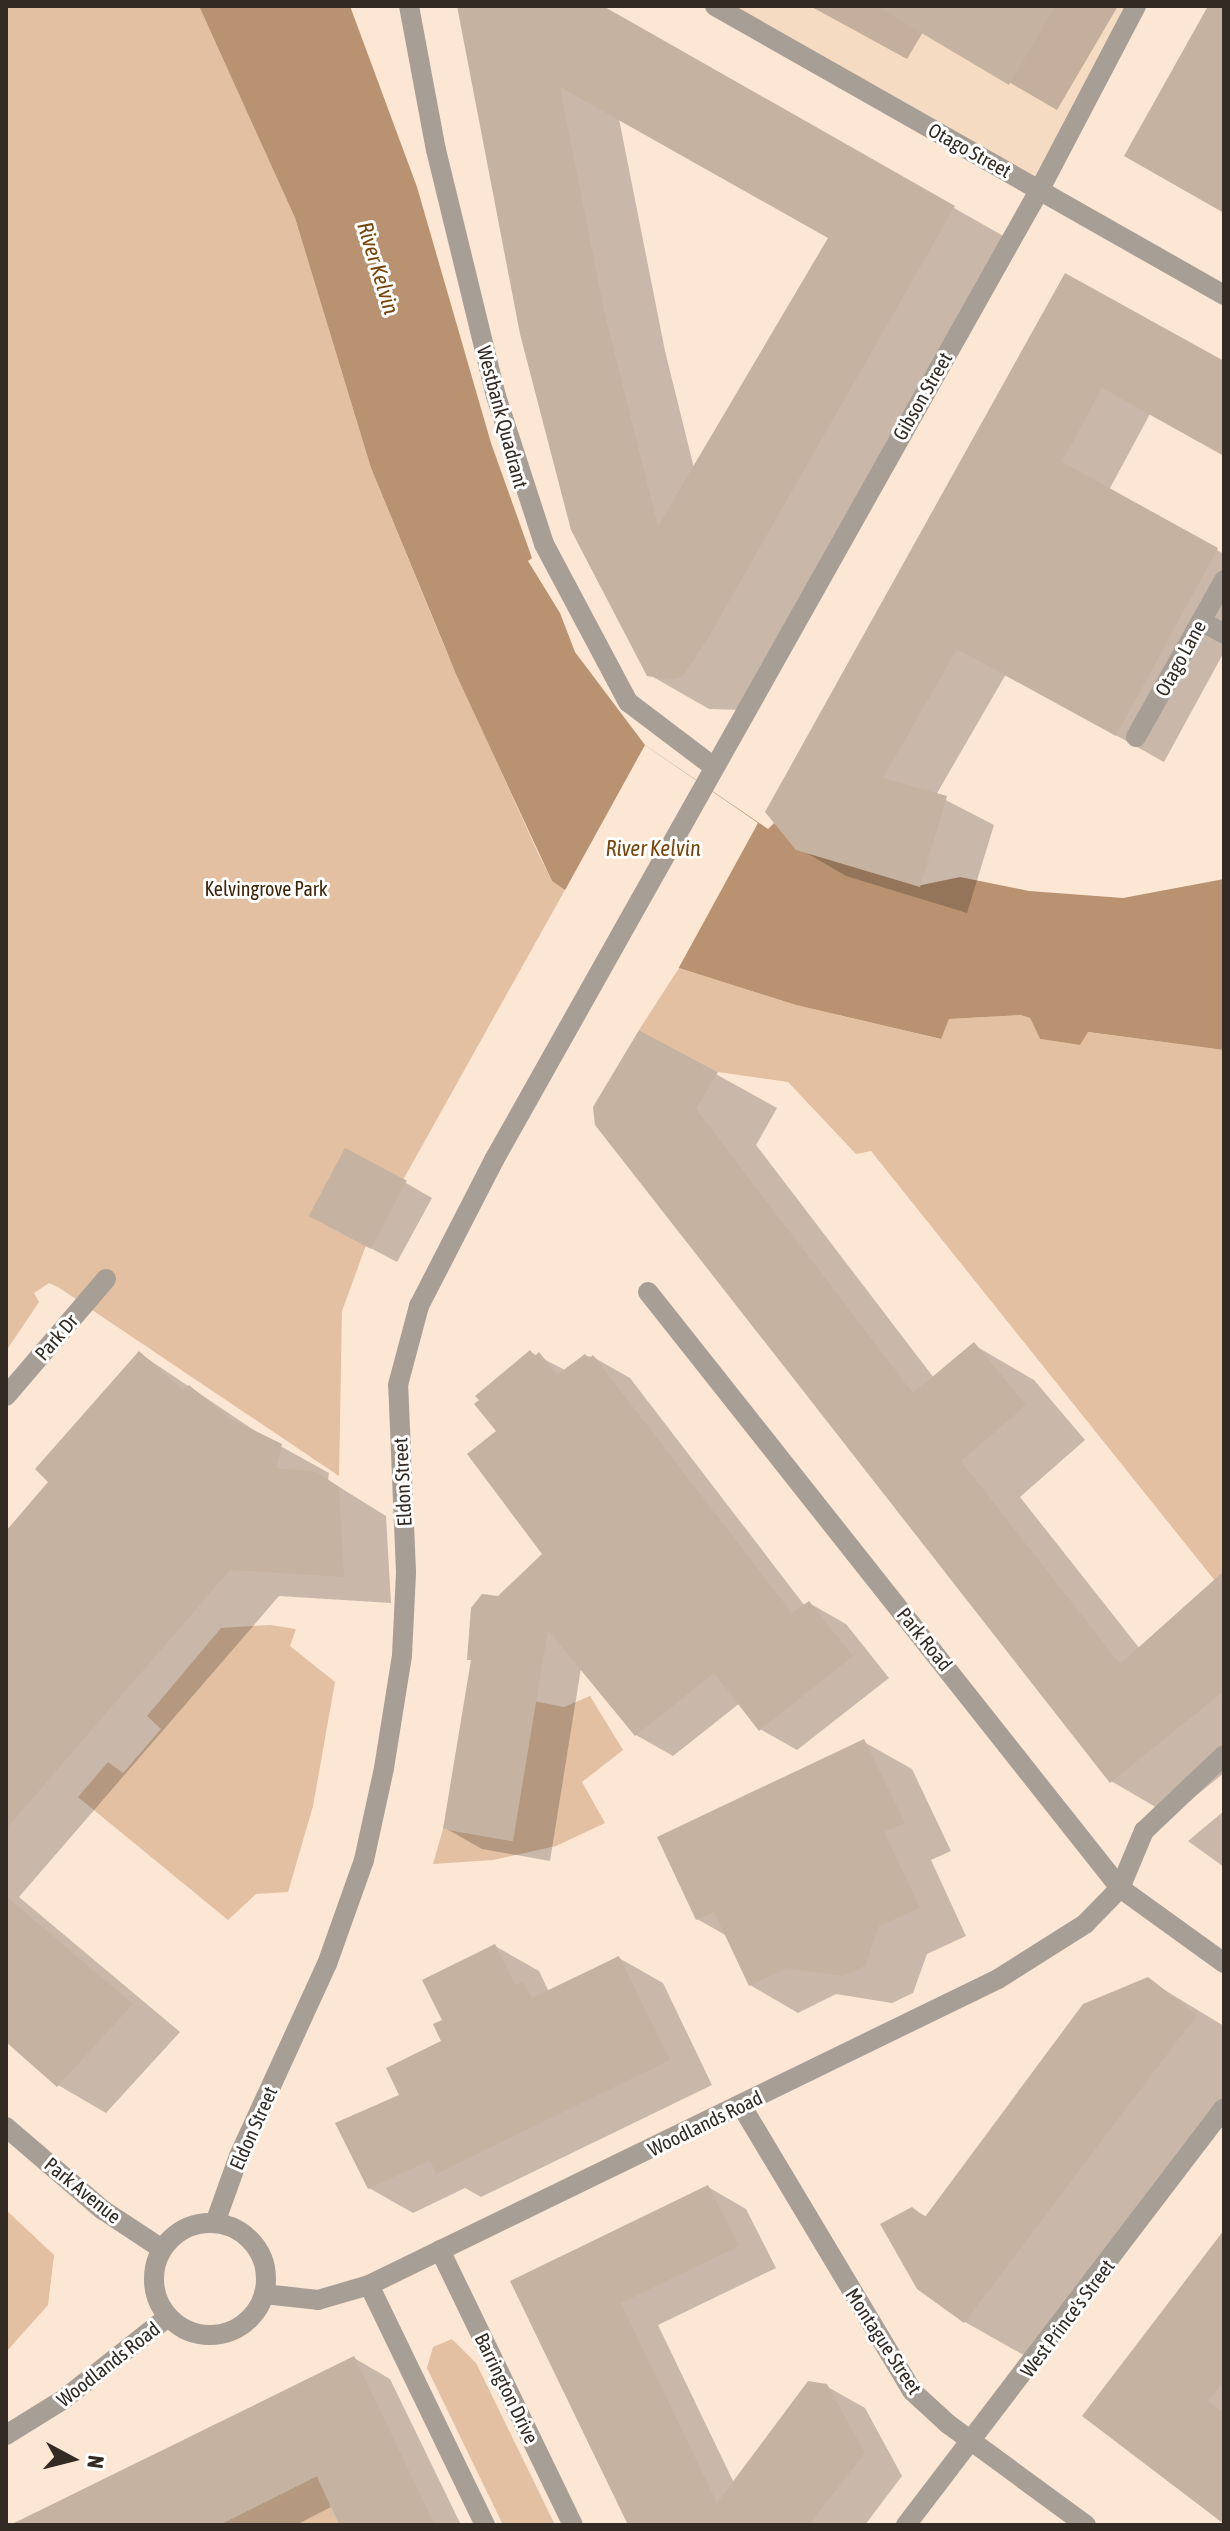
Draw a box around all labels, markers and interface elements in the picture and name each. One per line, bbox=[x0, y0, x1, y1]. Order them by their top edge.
street label: Otago Street bbox=[924, 117, 1016, 183]
water label: River Kelvin bbox=[351, 219, 405, 317]
street label: Westbank Quadrant bbox=[472, 343, 534, 491]
street label: Gibson Street bbox=[887, 348, 957, 444]
street label: Otago Lane bbox=[1149, 616, 1211, 700]
water label: River Kelvin bbox=[605, 836, 701, 862]
park label: Kelvingrove Park bbox=[204, 876, 328, 900]
street label: Park Dr bbox=[29, 1309, 83, 1365]
street label: Eldon Street bbox=[388, 1437, 416, 1527]
street label: Park Road bbox=[892, 1603, 958, 1675]
street label: Eldon Street bbox=[224, 2083, 282, 2173]
street label: Woodlands Road bbox=[644, 2085, 766, 2161]
street label: Park Avenue bbox=[40, 2152, 126, 2228]
street label: West Prince's Street bbox=[1015, 2254, 1119, 2382]
street label: Montague Street bbox=[841, 2284, 927, 2398]
street label: Woodlands Road bbox=[52, 2316, 164, 2412]
street label: Barrington Drive bbox=[470, 2329, 544, 2447]
north arrow bbox=[32, 2419, 112, 2499]
text: N bbox=[82, 2454, 110, 2470]

